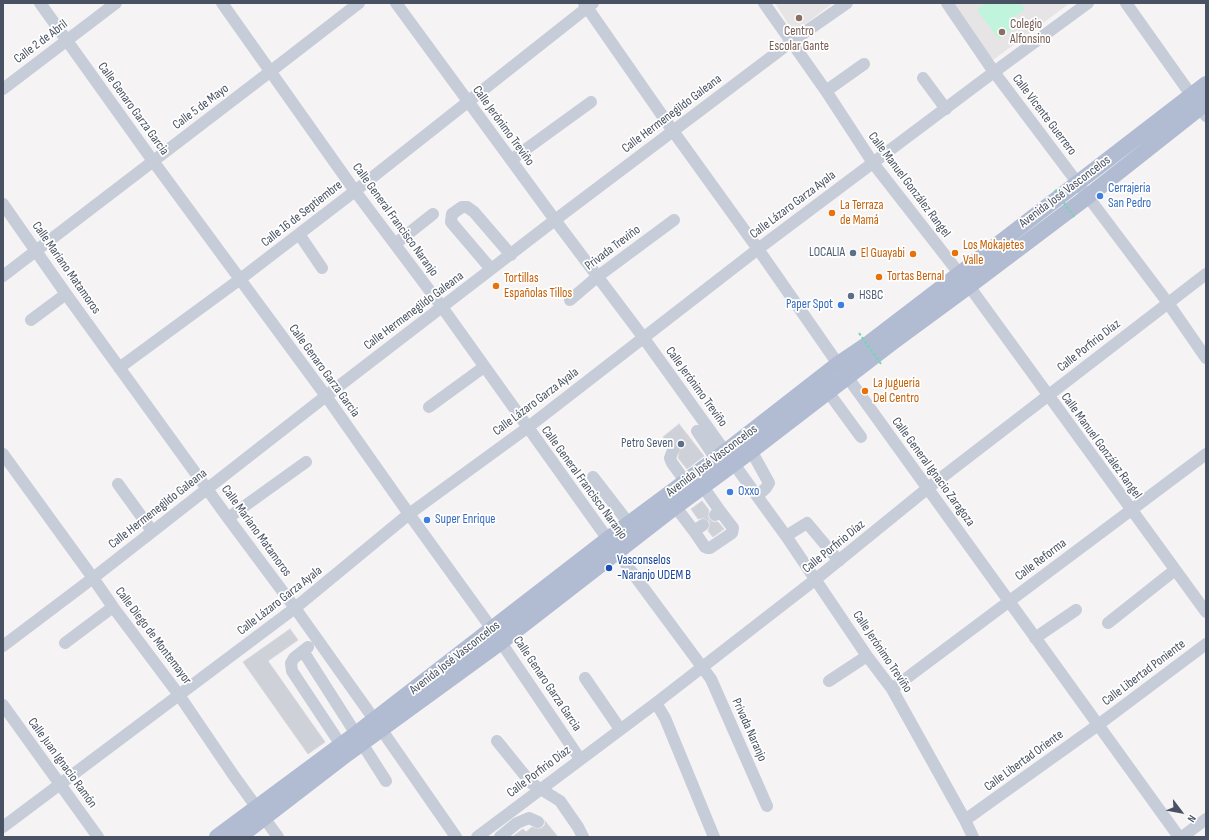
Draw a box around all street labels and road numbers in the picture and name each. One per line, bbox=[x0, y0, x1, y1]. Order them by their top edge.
street label: Calle 2 de Abril bbox=[11, 17, 71, 67]
street label: Calle Genaro Garza Garcia bbox=[94, 60, 172, 158]
street label: Calle Hermenegildo Galeana bbox=[619, 71, 725, 157]
street label: Calle Vicente Guerrero bbox=[1009, 71, 1079, 159]
street label: Calle 5 de Mayo bbox=[170, 81, 232, 133]
street label: Calle Jerónimo Treviño bbox=[469, 83, 537, 169]
street label: Calle Manuel González Rangel bbox=[864, 129, 954, 241]
street label: Avenida José Vasconcelos bbox=[1016, 153, 1114, 231]
street label: Calle General Francisco Naranjo bbox=[349, 160, 441, 280]
street label: Calle Lázaro Garza Ayala bbox=[747, 168, 839, 242]
street label: Calle 16 de Septiembre bbox=[258, 178, 346, 250]
street label: Calle Mariano Matamoros bbox=[28, 219, 104, 317]
street label: Privada Treviño bbox=[582, 222, 644, 274]
street label: Calle Hermenegildo Galeana bbox=[361, 268, 467, 354]
street label: Calle Porfirio Díaz bbox=[1054, 317, 1124, 375]
street label: Calle Genaro Garza Garcia bbox=[285, 322, 363, 420]
street label: Calle Jerónimo Treviño bbox=[662, 344, 730, 430]
street label: Calle Lázaro Garza Ayala bbox=[490, 365, 582, 439]
street label: Calle Manuel González Rangel bbox=[1057, 390, 1145, 502]
street label: Calle General Ignacio Zaragoza bbox=[888, 414, 978, 530]
street label: Avenida José Vasconcelos bbox=[663, 422, 761, 500]
street label: Calle General Francisco Naranjo bbox=[538, 423, 630, 543]
street label: Calle Hermenegildo Galeana bbox=[106, 466, 210, 552]
street label: Calle Mariano Matamoros bbox=[218, 482, 294, 580]
street label: Calle Porfirio Díaz bbox=[800, 517, 868, 577]
street label: Calle Reforma bbox=[1012, 536, 1070, 584]
street label: Calle Lázaro Garza Ayala bbox=[235, 563, 325, 639]
street label: Calle Diego de Montemayor bbox=[111, 584, 195, 688]
street label: Calle Jerónimo Treviño bbox=[849, 608, 915, 696]
street label: Avenida José Vasconcelos bbox=[407, 618, 503, 698]
street label: Calle Genaro Garza Garcia bbox=[510, 634, 584, 734]
street label: Calle Libertad Poniente bbox=[1099, 637, 1189, 709]
street label: Privada Naranjo bbox=[728, 696, 770, 764]
street label: Calle Juan Ignacio Ramón bbox=[24, 715, 100, 811]
street label: Calle Libertad Oriente bbox=[981, 727, 1067, 795]
street label: Calle Porfirio Díaz bbox=[504, 743, 574, 801]

